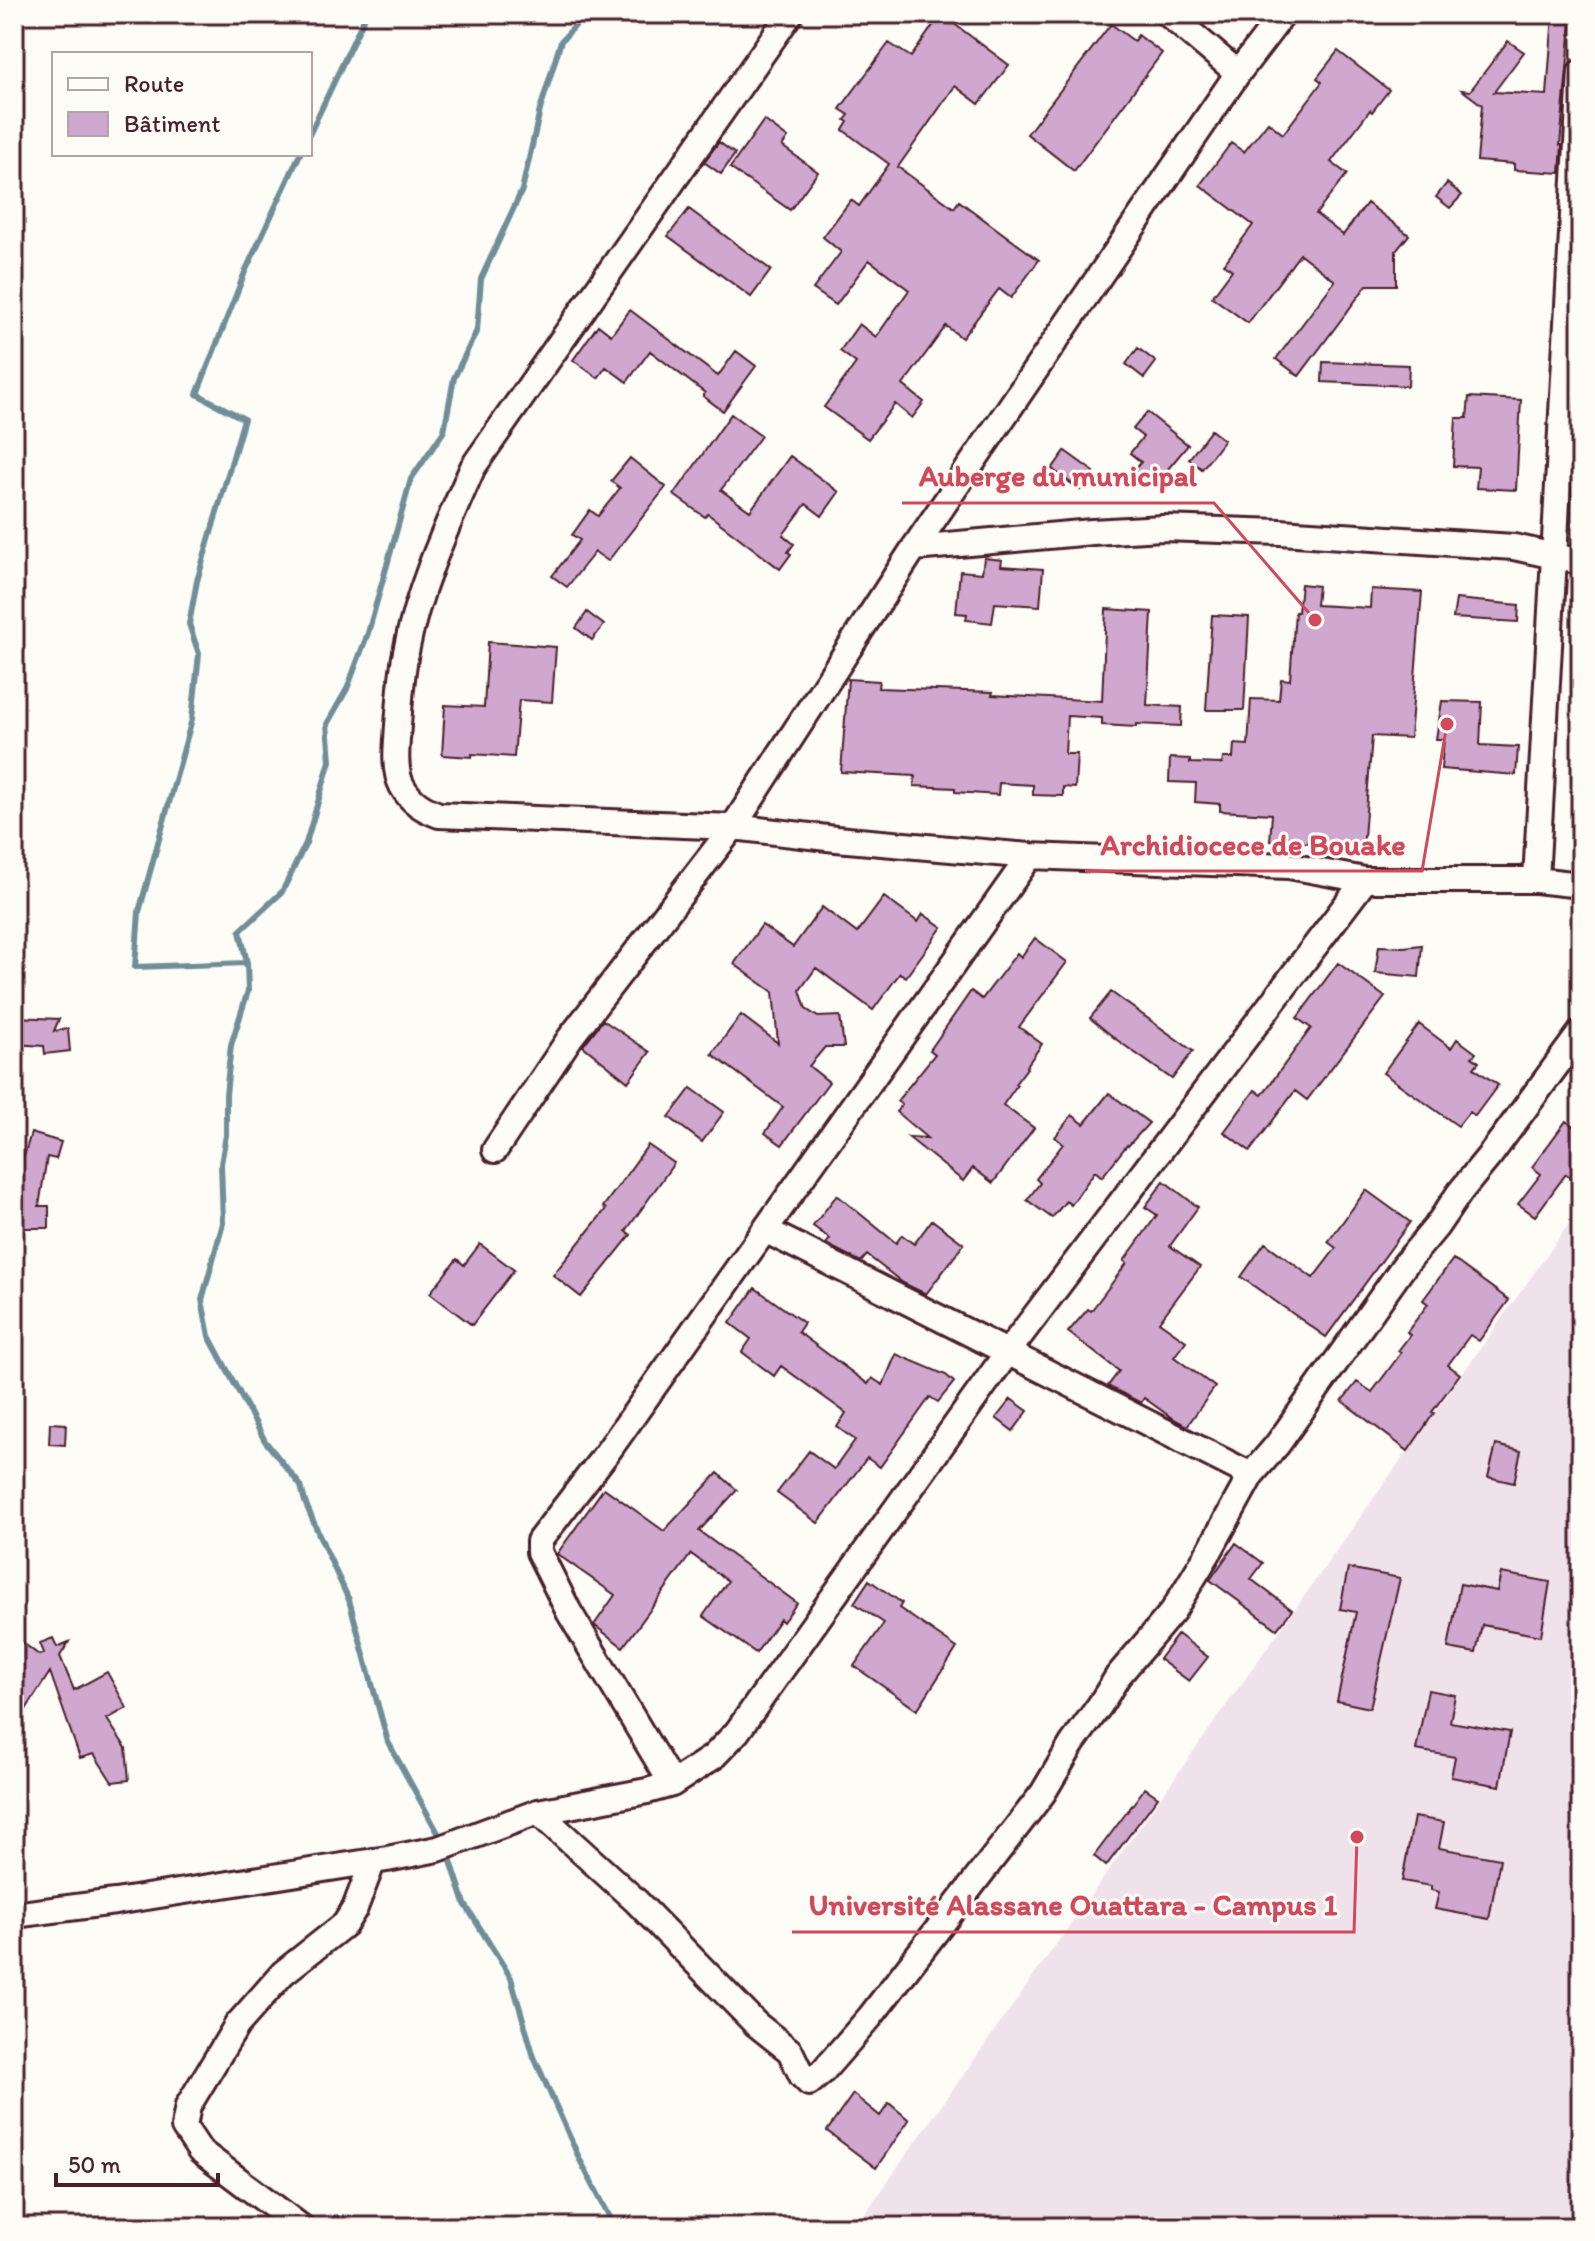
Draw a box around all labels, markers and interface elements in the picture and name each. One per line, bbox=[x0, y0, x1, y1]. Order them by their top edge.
legend bbox=[52, 52, 312, 156]
text: Route bbox=[124, 69, 184, 98]
text: Bâtiment bbox=[124, 109, 220, 138]
callout: Auberge du municipal bbox=[902, 449, 1214, 503]
text: Auberge du municipal bbox=[918, 457, 1198, 494]
callout: Archidiocece de Bouake bbox=[1085, 817, 1422, 871]
text: Archidiocece de Bouake bbox=[1100, 826, 1405, 863]
callout: Université Alassane Ouattara - Campus 1 bbox=[792, 1878, 1354, 1932]
text: Université Alassane Ouattara - Campus 1 bbox=[809, 1886, 1337, 1923]
scale bar bbox=[56, 2137, 218, 2187]
text: 50 m bbox=[68, 2150, 121, 2179]

